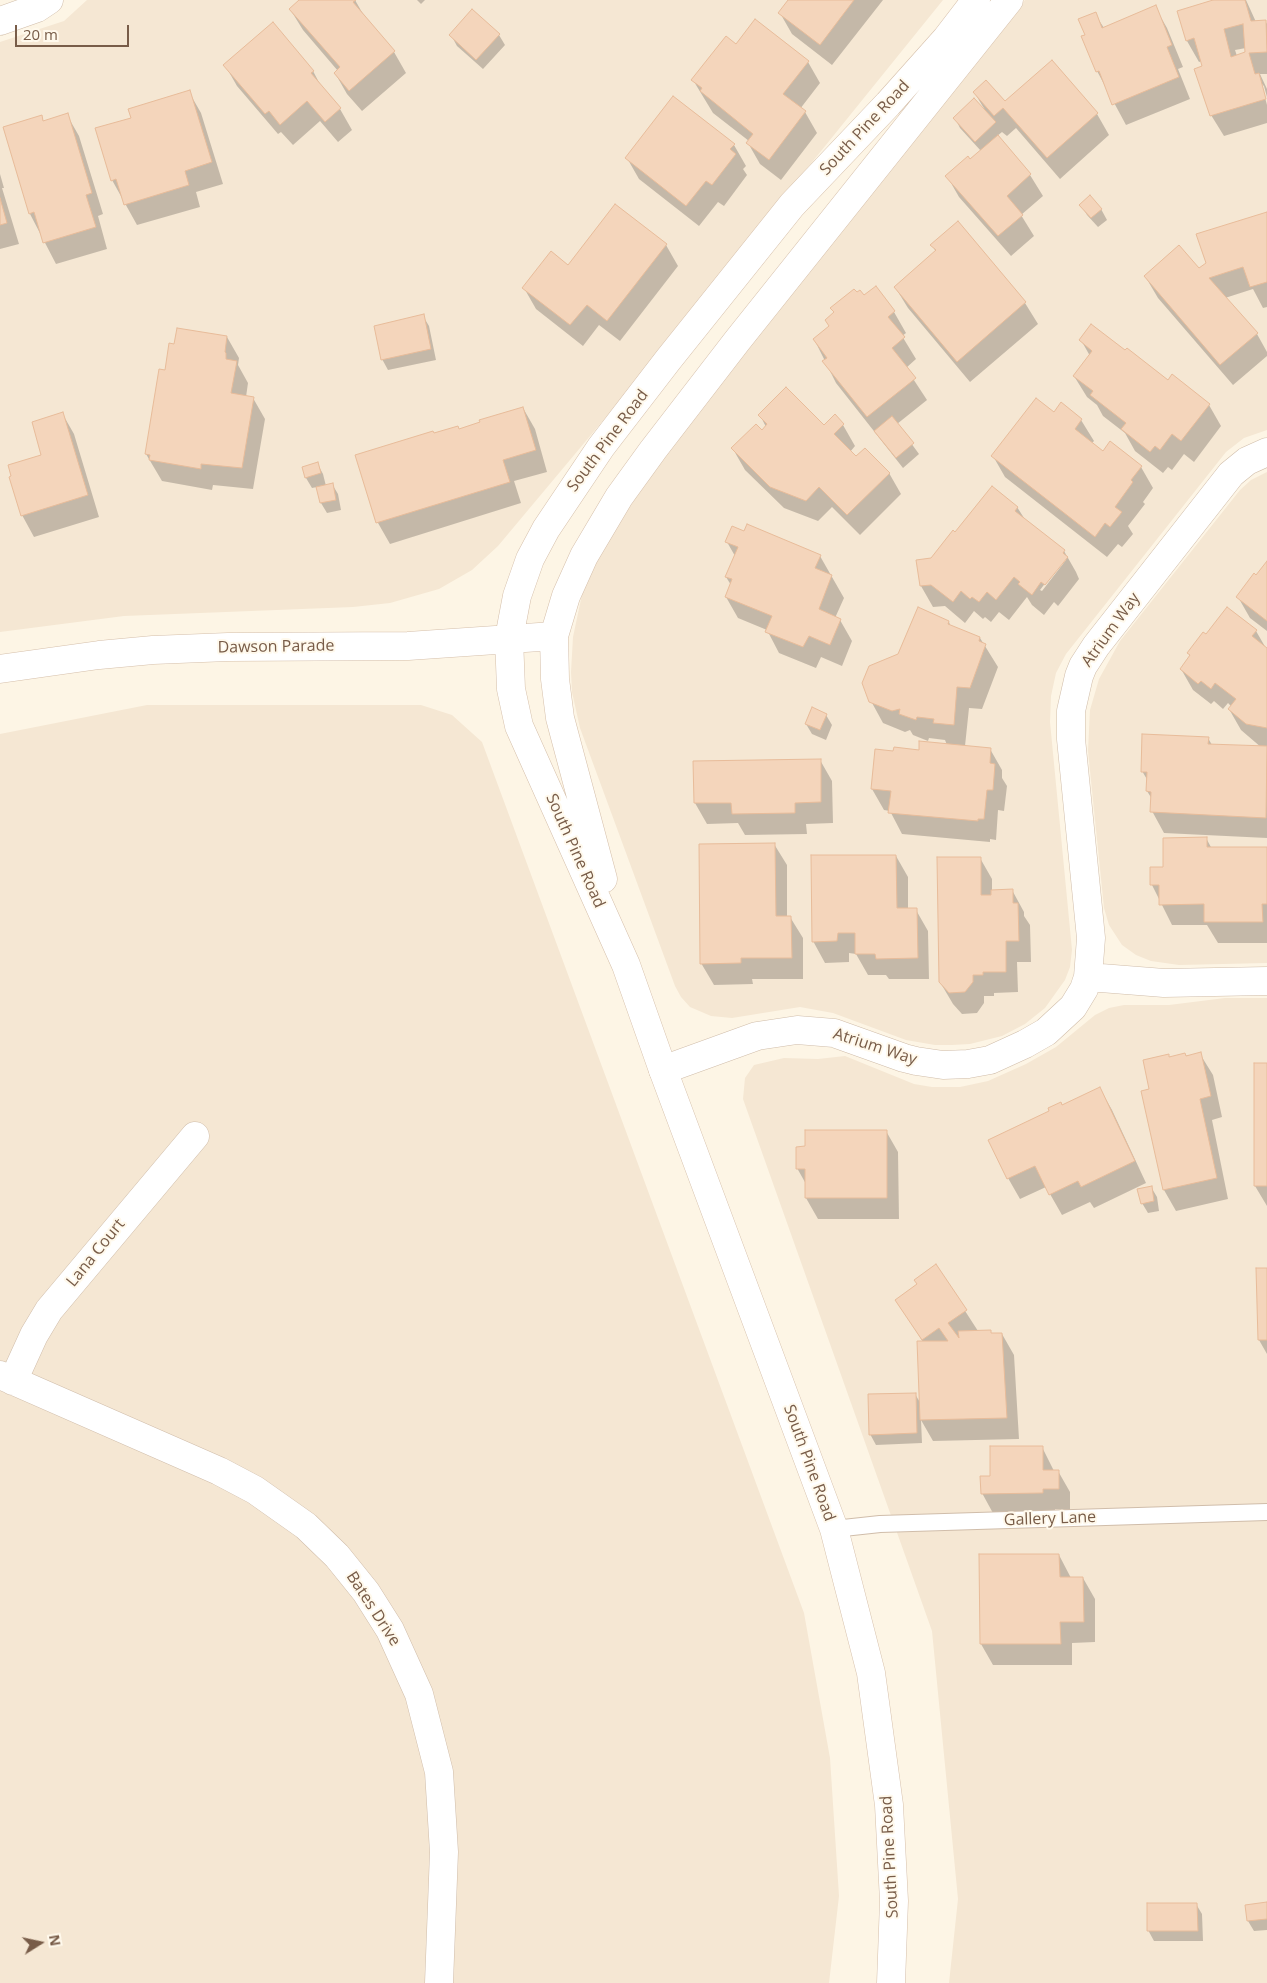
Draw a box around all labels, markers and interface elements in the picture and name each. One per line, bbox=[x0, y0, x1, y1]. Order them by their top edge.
scale bar bbox=[18, 15, 131, 47]
text: 20 m bbox=[23, 24, 58, 44]
street label: South Pine Road bbox=[816, 77, 914, 179]
street label: South Pine Road bbox=[563, 386, 653, 496]
street label: Atrium Way bbox=[1078, 589, 1144, 671]
street label: Dawson Parade bbox=[217, 636, 335, 658]
street label: South Pine Road bbox=[541, 791, 609, 911]
street label: Atrium Way bbox=[831, 1024, 919, 1070]
street label: Lana Court bbox=[63, 1215, 129, 1291]
street label: South Pine Road bbox=[779, 1402, 839, 1524]
street label: Gallery Lane bbox=[1004, 1508, 1096, 1530]
street label: Bates Drive bbox=[342, 1568, 404, 1650]
street label: South Pine Road bbox=[877, 1795, 903, 1919]
north arrow bbox=[15, 1918, 65, 1968]
text: N bbox=[45, 1933, 66, 1948]

